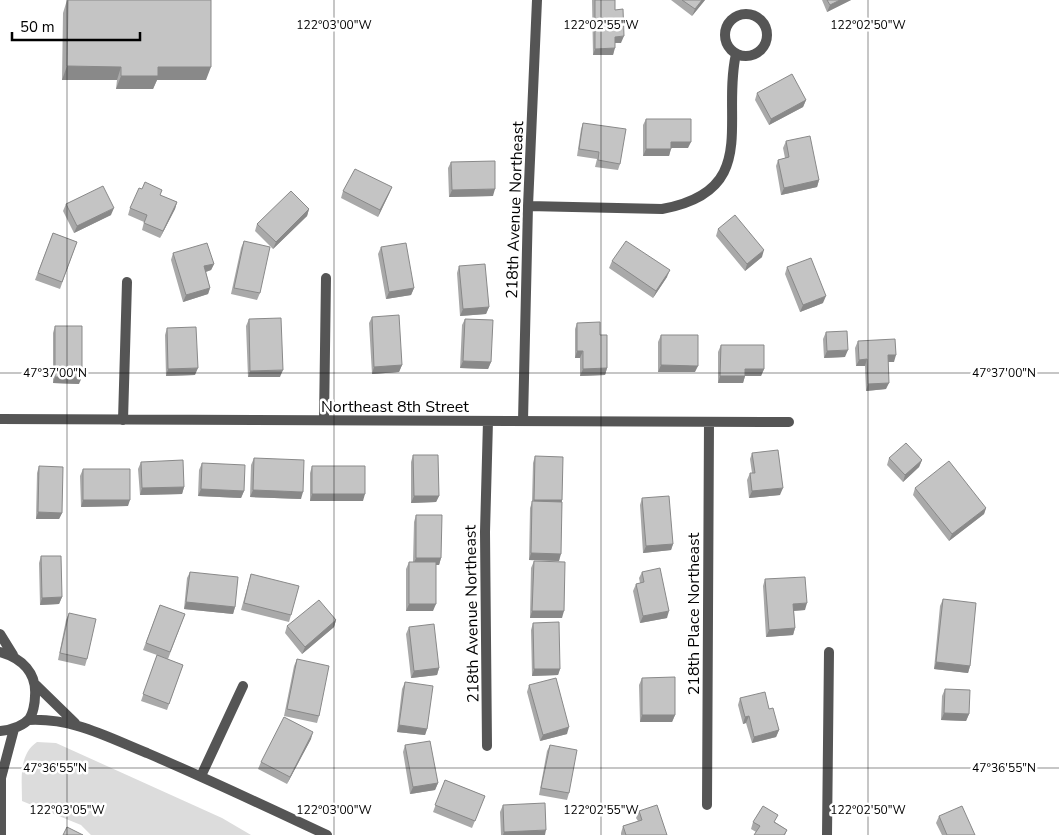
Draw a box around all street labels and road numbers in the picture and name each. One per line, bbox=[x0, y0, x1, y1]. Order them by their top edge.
street label: 218th Avenue Northeast bbox=[501, 120, 529, 299]
street label: Northeast 8th Street bbox=[321, 396, 469, 418]
street label: 218th Avenue Northeast bbox=[459, 524, 485, 703]
street label: 218th Place Northeast bbox=[683, 532, 705, 695]

